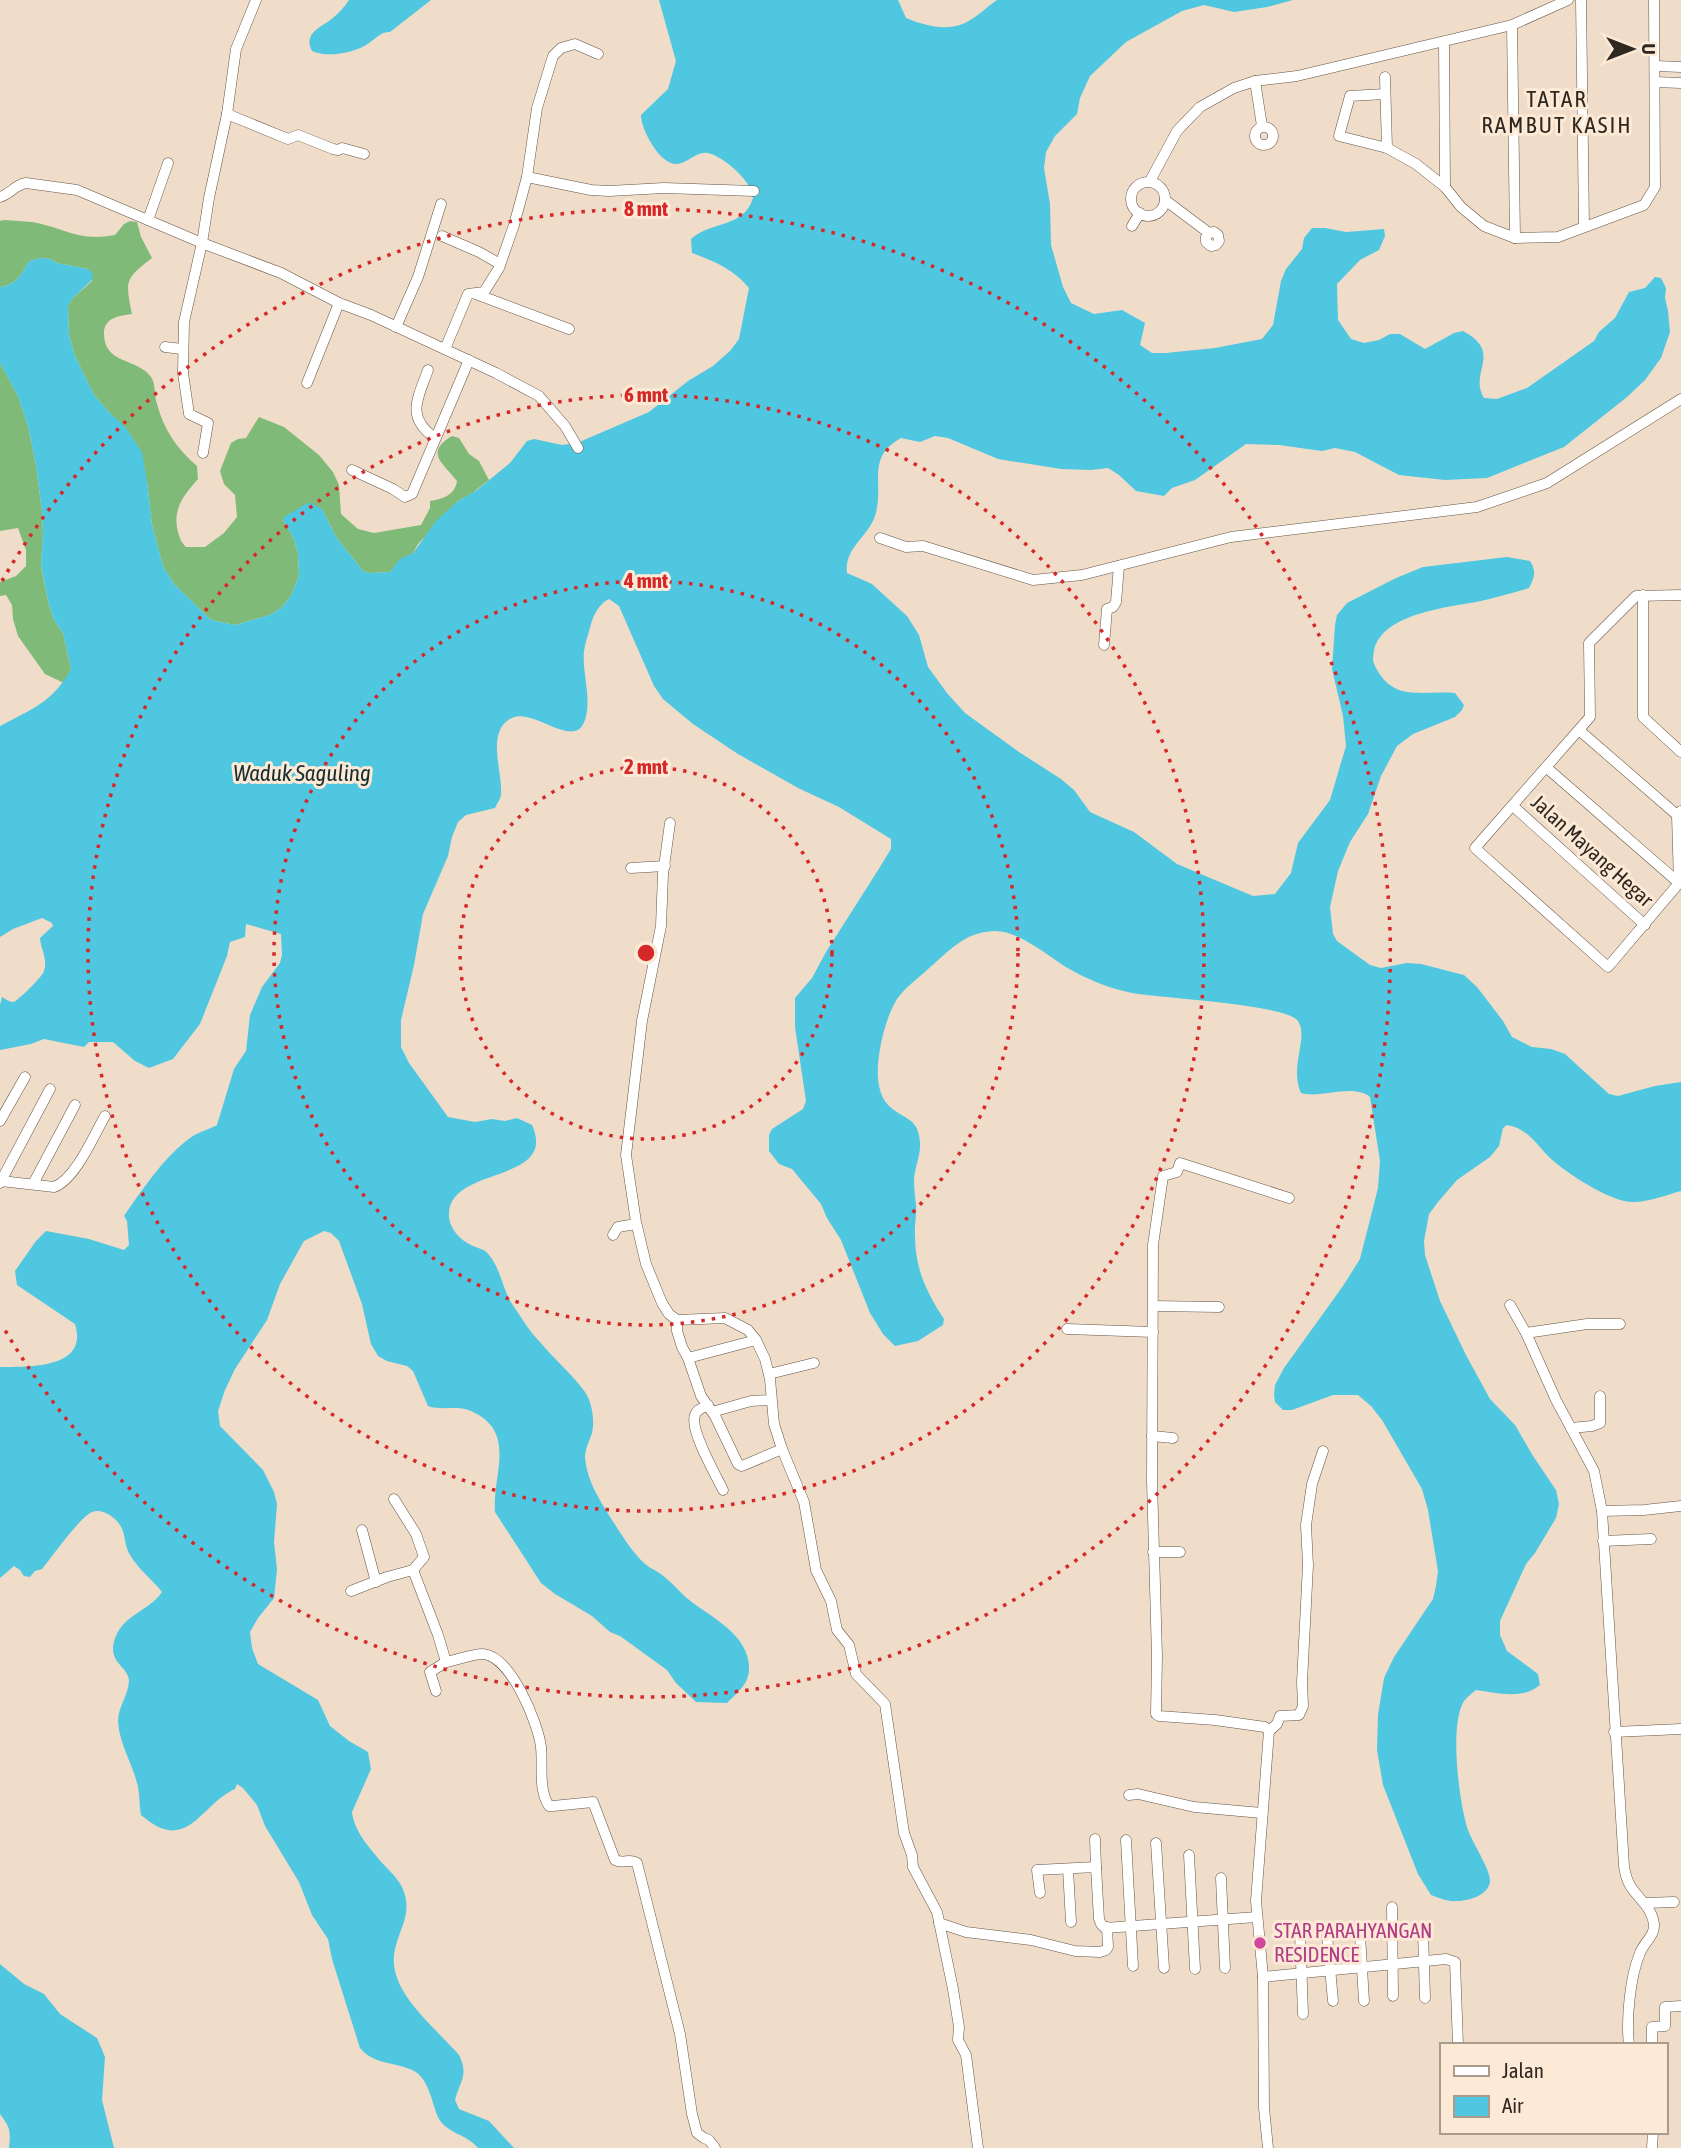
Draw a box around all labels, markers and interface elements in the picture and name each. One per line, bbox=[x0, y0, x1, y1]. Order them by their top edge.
north arrow bbox=[1597, 14, 1667, 84]
text: U bbox=[1638, 43, 1660, 55]
district label: TATAR RAMBUT KASIH bbox=[1481, 86, 1633, 138]
text: 8 mnt bbox=[624, 196, 668, 220]
text: 6 mnt bbox=[624, 382, 668, 406]
text: 4 mnt bbox=[623, 568, 668, 592]
text: 2 mnt bbox=[624, 754, 668, 778]
water label: Waduk Saguling bbox=[233, 760, 371, 786]
street label: Jalan Mayang Hegar bbox=[1527, 789, 1659, 912]
centre of rings bbox=[634, 941, 658, 965]
place label: STAR PARAHYANGAN RESIDENCE bbox=[1274, 1918, 1432, 1966]
marker: STAR PARAHYANGAN RESIDENCE bbox=[1252, 1935, 1268, 1951]
legend bbox=[1440, 2043, 1667, 2134]
text: Jalan bbox=[1502, 2058, 1544, 2082]
text: Air bbox=[1502, 2093, 1524, 2117]

